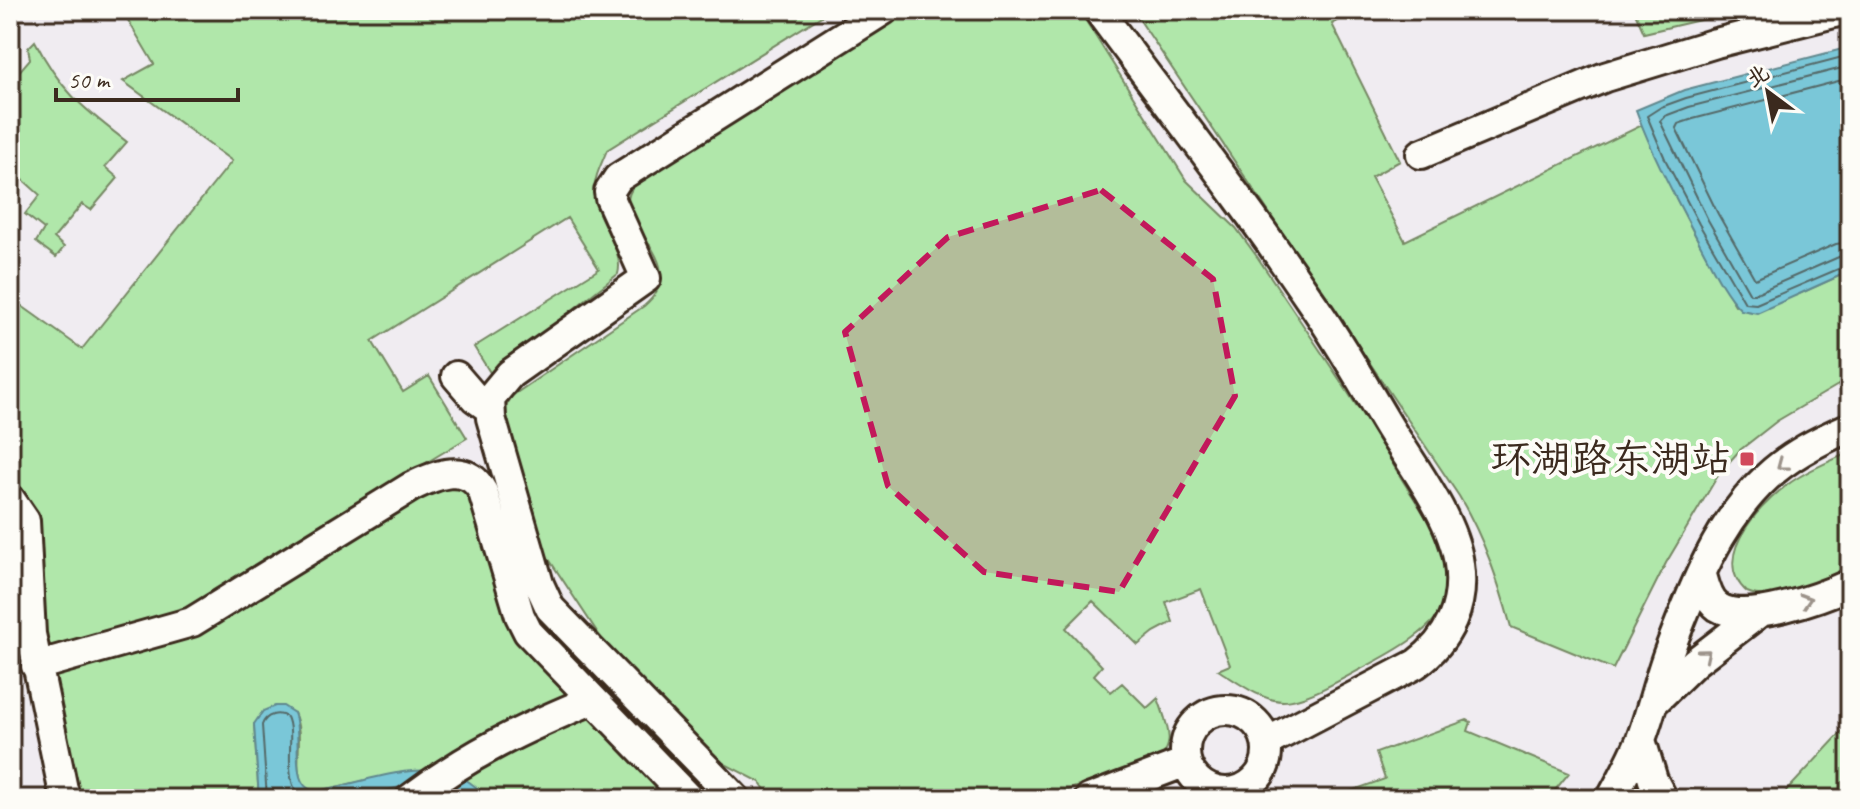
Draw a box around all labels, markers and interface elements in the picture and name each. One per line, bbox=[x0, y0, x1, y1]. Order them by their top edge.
scale bar bbox=[56, 52, 238, 102]
north arrow bbox=[1728, 52, 1808, 132]
text: 北 bbox=[1741, 58, 1775, 94]
text: 50 m bbox=[68, 65, 111, 95]
place label: 环湖路东湖站 bbox=[1491, 434, 1731, 484]
marker: 环湖路东湖站 bbox=[1738, 450, 1756, 468]
one-way arrow bbox=[1776, 455, 1791, 470]
one-way arrow bbox=[1798, 594, 1812, 610]
one-way arrow bbox=[1696, 649, 1710, 664]

